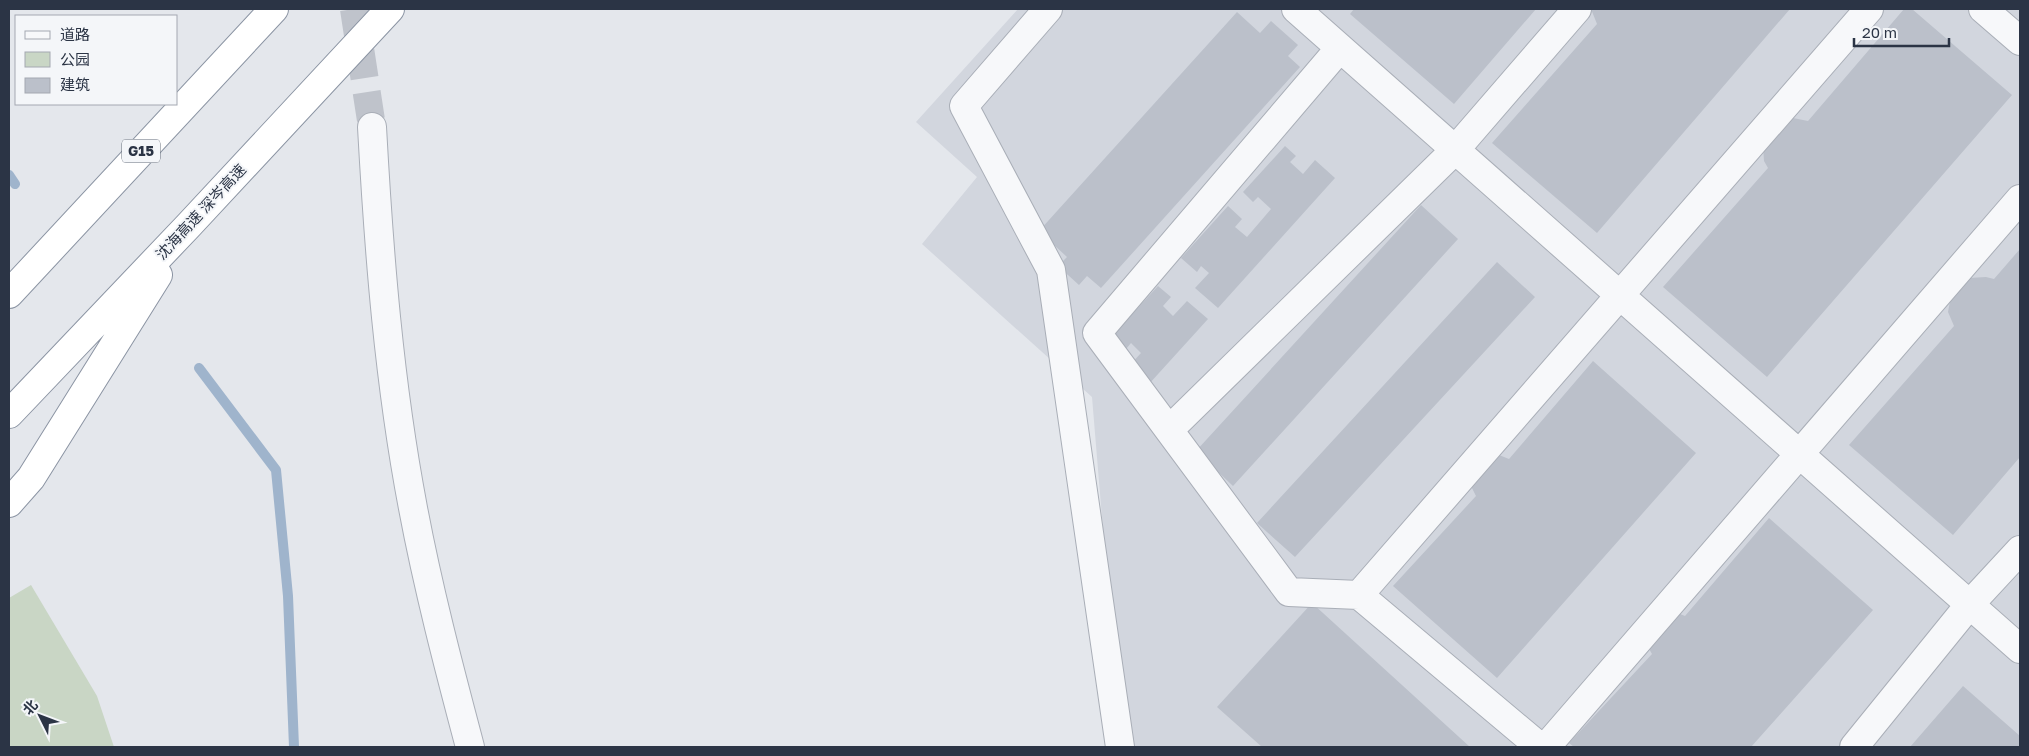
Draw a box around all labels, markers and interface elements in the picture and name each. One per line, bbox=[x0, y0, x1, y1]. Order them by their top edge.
legend bbox=[15, 15, 178, 105]
scale bar bbox=[1854, 15, 1949, 47]
text: 20 m bbox=[1862, 23, 1897, 41]
text: 道路 bbox=[60, 25, 90, 43]
text: 公园 bbox=[60, 50, 90, 68]
text: 建筑 bbox=[60, 75, 90, 93]
road number: G15 bbox=[122, 140, 160, 162]
street label: 沈海高速 深岑高速 bbox=[151, 160, 249, 263]
north arrow bbox=[15, 691, 65, 741]
text: 北 bbox=[19, 696, 41, 718]

